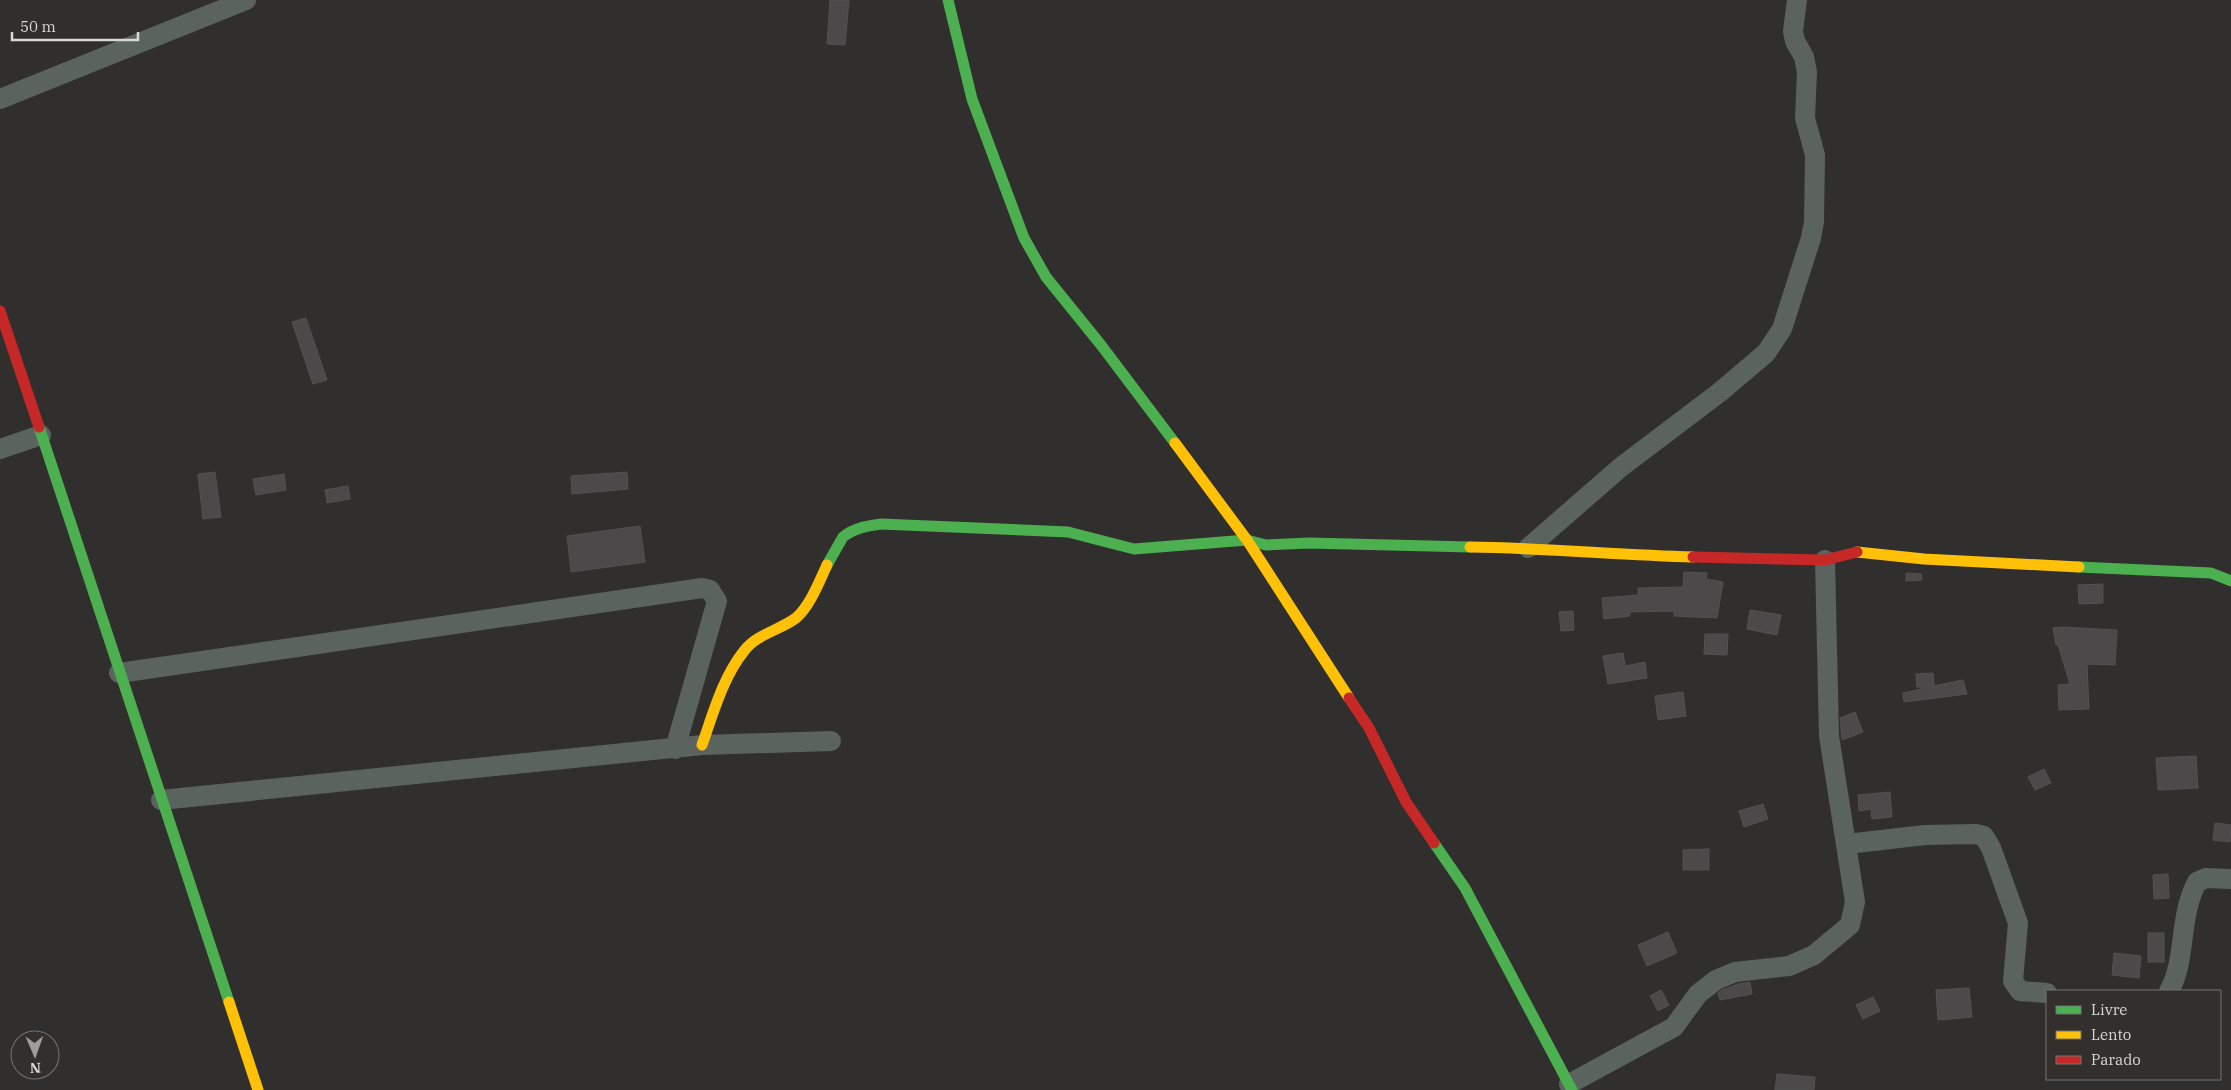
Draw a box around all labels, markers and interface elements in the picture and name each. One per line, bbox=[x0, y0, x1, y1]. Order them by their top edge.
scale bar bbox=[12, 10, 139, 42]
text: 50 m bbox=[20, 17, 56, 36]
legend bbox=[2046, 990, 2221, 1080]
text: Livre bbox=[2091, 1000, 2127, 1019]
text: Lento bbox=[2091, 1025, 2131, 1044]
north arrow bbox=[10, 1030, 60, 1080]
text: Parado bbox=[2091, 1050, 2141, 1069]
text: N bbox=[30, 1059, 41, 1077]

